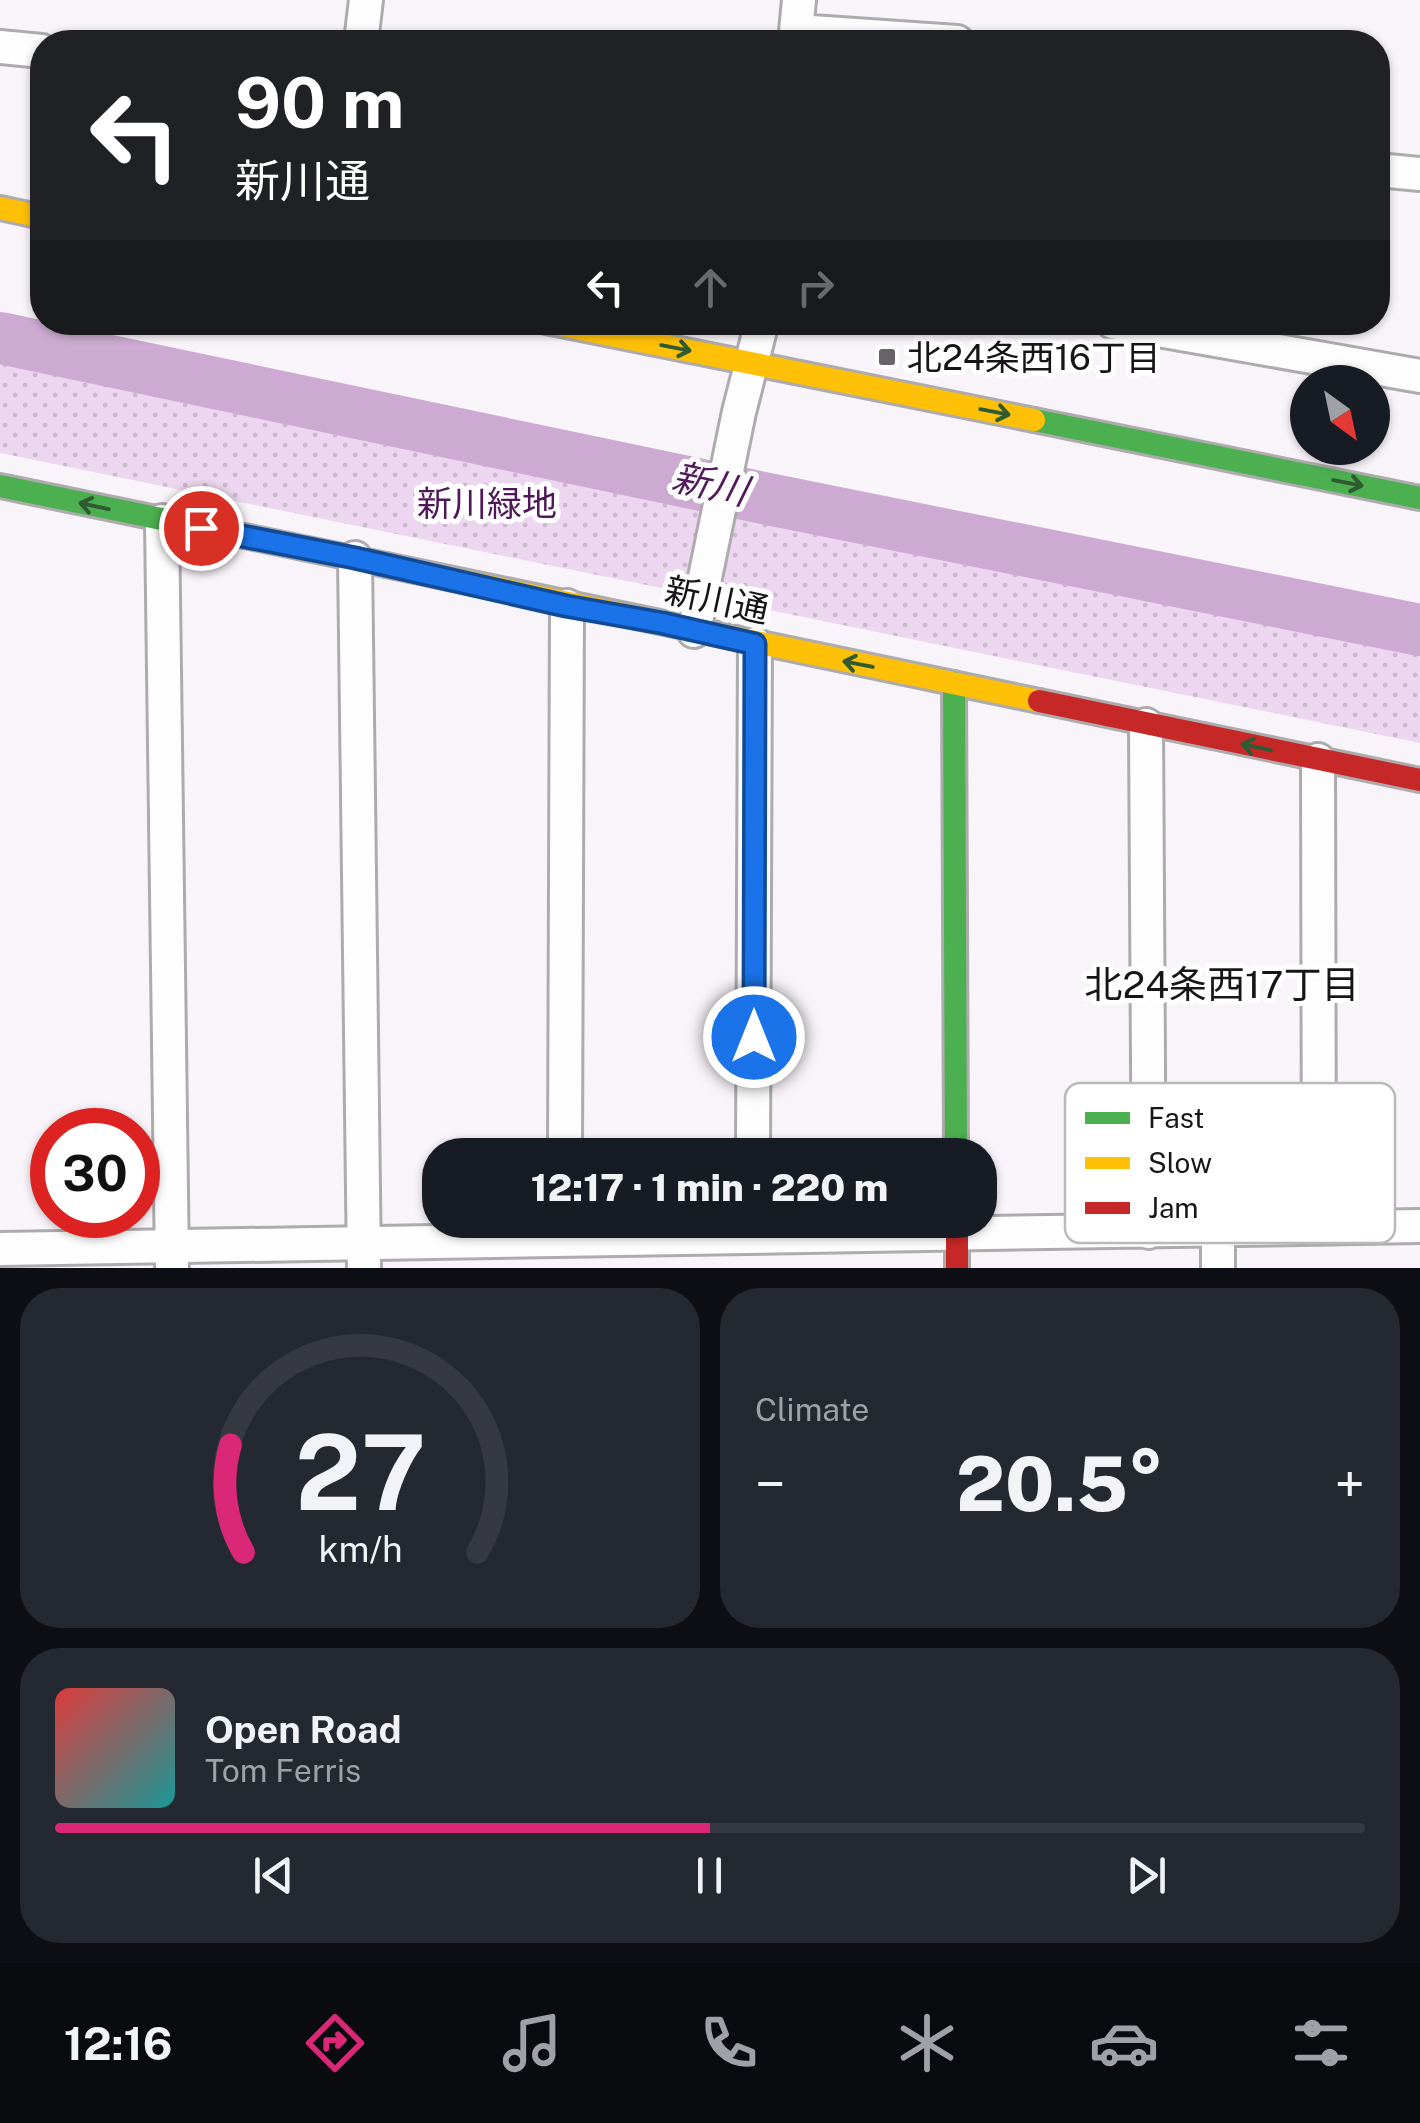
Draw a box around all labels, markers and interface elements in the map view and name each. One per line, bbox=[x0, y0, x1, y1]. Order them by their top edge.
text: 90 m bbox=[235, 61, 405, 144]
icon: left bbox=[70, 70, 200, 200]
text: 新川通 bbox=[235, 154, 370, 207]
icon: left bbox=[578, 260, 633, 315]
icon: ahead bbox=[683, 260, 738, 315]
icon: right bbox=[788, 260, 843, 315]
place label: 北24条西16丁目 bbox=[907, 337, 1161, 378]
one-way arrow bbox=[659, 340, 691, 359]
marker: 北24条西16丁目 bbox=[876, 346, 898, 368]
north arrow bbox=[1290, 365, 1390, 465]
map controls bbox=[1290, 365, 1390, 465]
one-way arrow bbox=[978, 404, 1010, 423]
water label: 新川 bbox=[668, 454, 756, 515]
one-way arrow bbox=[1331, 475, 1363, 494]
park label: 新川緑地 bbox=[417, 483, 557, 524]
pin bbox=[159, 486, 244, 571]
one-way arrow bbox=[79, 496, 111, 514]
icon: arrive bbox=[174, 501, 229, 556]
street label: 新川通 bbox=[661, 569, 773, 631]
one-way arrow bbox=[843, 654, 875, 673]
one-way arrow bbox=[1241, 737, 1273, 755]
district label: 北24条西17丁目 bbox=[1085, 962, 1359, 1007]
position arrow bbox=[702, 985, 806, 1089]
legend bbox=[1065, 1083, 1395, 1243]
text: Fast bbox=[1148, 1101, 1204, 1134]
speed limit sign: 30 bbox=[30, 1108, 160, 1238]
text: Slow bbox=[1148, 1146, 1212, 1179]
text: 12:17 · 1 min · 220 m bbox=[531, 1165, 888, 1210]
text: Jam bbox=[1148, 1191, 1199, 1224]
text: Climate bbox=[755, 1391, 869, 1428]
text: 27 bbox=[294, 1411, 426, 1533]
text: 20.5° bbox=[956, 1440, 1164, 1528]
text: − bbox=[755, 1452, 786, 1516]
text: + bbox=[1335, 1452, 1365, 1516]
text: km/h bbox=[318, 1528, 402, 1570]
text: Open Road bbox=[205, 1707, 402, 1752]
text: Tom Ferris bbox=[205, 1752, 361, 1789]
icon: previous bbox=[246, 1848, 301, 1903]
icon: pause bbox=[682, 1848, 737, 1903]
icon: next bbox=[1119, 1848, 1174, 1903]
icon: directions bbox=[300, 2008, 370, 2078]
icon: music bbox=[497, 2008, 567, 2078]
icon: phone bbox=[694, 2008, 764, 2078]
icon: climate bbox=[892, 2008, 962, 2078]
icon: car bbox=[1089, 2008, 1159, 2078]
icon: filters bbox=[1286, 2008, 1356, 2078]
text: 12:16 bbox=[64, 2017, 173, 2070]

